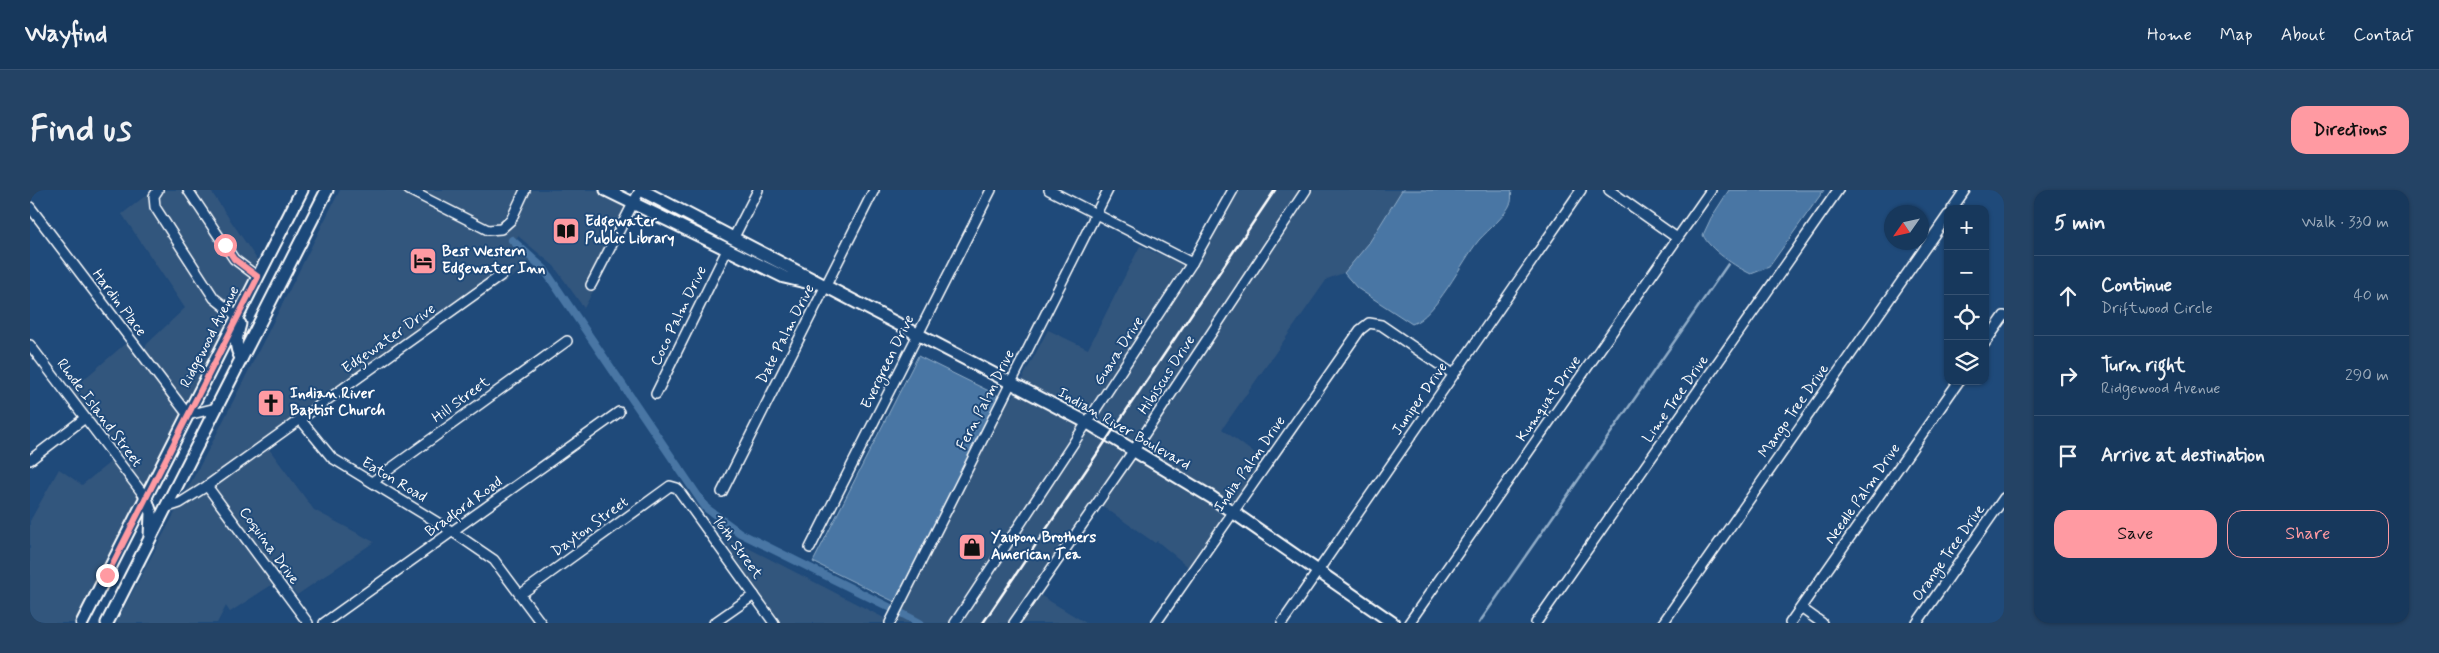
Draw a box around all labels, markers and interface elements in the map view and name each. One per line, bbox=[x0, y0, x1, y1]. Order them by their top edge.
text: Wayfind bbox=[25, 19, 107, 50]
text: Home bbox=[2147, 23, 2192, 47]
text: Map bbox=[2220, 23, 2253, 47]
text: About bbox=[2281, 23, 2325, 47]
text: Contact bbox=[2353, 23, 2414, 47]
button: Directions bbox=[2291, 106, 2409, 154]
text: Find us bbox=[30, 107, 132, 153]
north arrow bbox=[1884, 205, 1929, 250]
map controls bbox=[1944, 205, 1989, 385]
button: + bbox=[1944, 205, 1989, 250]
text: 5 min bbox=[2054, 209, 2106, 237]
place label: Edgewater Public Library bbox=[585, 212, 674, 249]
text: Walk · 330 m bbox=[2301, 212, 2389, 233]
library icon: Edgewater Public Library bbox=[551, 216, 581, 246]
route start bbox=[214, 234, 237, 257]
place label: Best Western Edgewater Inn bbox=[442, 242, 546, 281]
hotel icon: Best Western Edgewater Inn bbox=[408, 246, 438, 276]
button: − bbox=[1944, 250, 1989, 295]
street label: Coco Palm Drive bbox=[646, 262, 712, 369]
street label: Hardin Place bbox=[87, 265, 151, 341]
text: Continue bbox=[2101, 273, 2172, 298]
street label: Date Palm Drive bbox=[752, 281, 820, 387]
street label: Ridgewood Avenue bbox=[176, 282, 245, 392]
icon: ahead bbox=[2054, 282, 2082, 310]
text: 40 m bbox=[2353, 285, 2389, 306]
button: locate bbox=[1944, 295, 1989, 340]
text: Driftwood Circle bbox=[2101, 298, 2213, 319]
street label: Edgewater Drive bbox=[338, 299, 441, 380]
street label: Evergreen Drive bbox=[857, 311, 920, 413]
street label: Guava Drive bbox=[1089, 312, 1149, 389]
street label: Hibiscus Drive bbox=[1134, 331, 1200, 419]
button: layers bbox=[1944, 340, 1989, 385]
street label: Fern Palm Drive bbox=[952, 346, 1020, 454]
street label: Lime Tree Drive bbox=[1638, 351, 1714, 447]
street label: Kumquat Drive bbox=[1512, 352, 1586, 446]
text: Turn right bbox=[2101, 353, 2185, 378]
street label: Rhode Island Street bbox=[52, 355, 147, 472]
street label: Juniper Drive bbox=[1387, 358, 1453, 440]
street label: Mango Tree Drive bbox=[1754, 360, 1835, 463]
icon: right bbox=[2054, 362, 2082, 390]
text: 290 m bbox=[2345, 365, 2389, 386]
street label: Hill Street bbox=[428, 372, 494, 428]
text: Ridgewood Avenue bbox=[2101, 378, 2220, 399]
street label: Indian River Boulevard bbox=[1054, 383, 1194, 475]
place label: Indian River Baptist Church bbox=[290, 384, 386, 421]
church icon: Indian River Baptist Church bbox=[256, 388, 286, 418]
street label: India Palm Drive bbox=[1209, 412, 1291, 516]
street label: Needle Palm Drive bbox=[1821, 440, 1905, 548]
icon: arrive bbox=[2054, 442, 2082, 470]
text: Arrive at destination bbox=[2101, 443, 2265, 468]
street label: Eaton Road bbox=[358, 453, 430, 507]
street label: Bradford Road bbox=[421, 472, 508, 543]
street label: Dayton Street bbox=[548, 492, 633, 562]
street label: Orange Tree Drive bbox=[1908, 501, 1991, 606]
street label: Coquina Drive bbox=[234, 503, 304, 589]
button: Save bbox=[2054, 510, 2217, 558]
button: Share bbox=[2227, 510, 2389, 558]
street label: 16th Street bbox=[707, 511, 767, 583]
place label: Yaupon Brothers American Tea bbox=[991, 528, 1097, 565]
shop icon: Yaupon Brothers American Tea bbox=[957, 532, 987, 562]
route end bbox=[96, 564, 119, 587]

